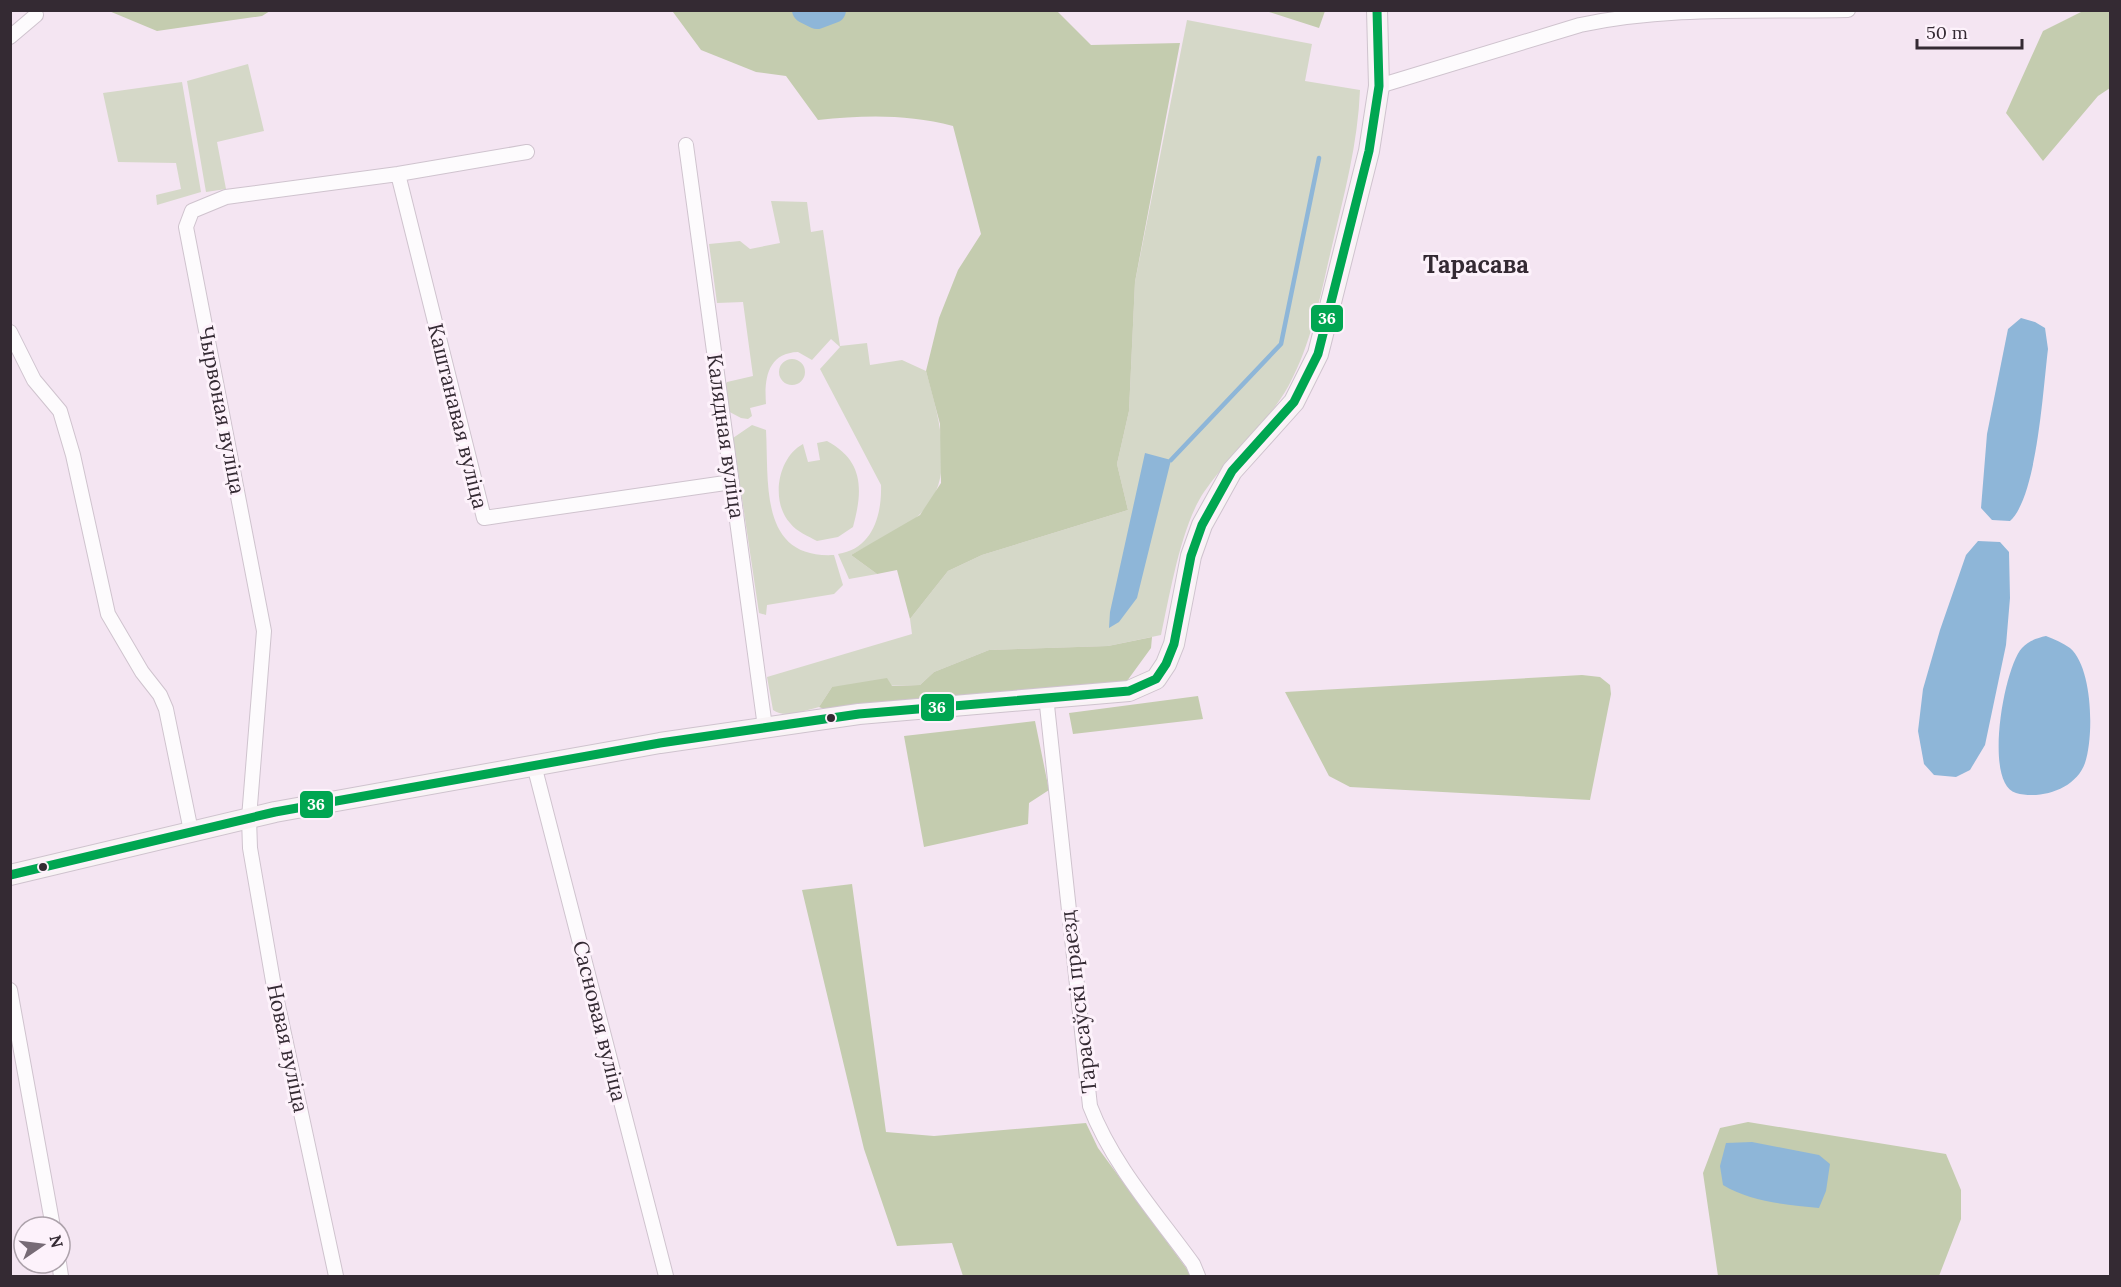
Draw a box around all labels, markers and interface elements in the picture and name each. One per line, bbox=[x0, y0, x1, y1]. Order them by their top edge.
scale bar bbox=[1917, 12, 2022, 50]
text: 50 m bbox=[1926, 21, 1968, 44]
district label: Тарасава bbox=[1423, 249, 1529, 280]
line badge: 36 bbox=[1310, 304, 1344, 333]
text: 36 bbox=[1318, 308, 1336, 328]
street label: Каштанавая вуліца bbox=[422, 320, 494, 512]
street label: Чырвоная вуліца bbox=[192, 324, 252, 497]
street label: Калядная вуліца bbox=[701, 352, 751, 520]
line badge: 36 bbox=[920, 693, 955, 722]
text: 36 bbox=[928, 697, 946, 717]
unlabelled marker bbox=[825, 712, 837, 724]
line badge: 36 bbox=[299, 790, 334, 819]
text: 36 bbox=[307, 794, 325, 814]
unlabelled marker bbox=[37, 861, 49, 873]
street label: Тарасаўскі праезд bbox=[1053, 909, 1103, 1095]
street label: Сасновая вуліца bbox=[567, 938, 633, 1104]
street label: Новая вуліца bbox=[261, 981, 315, 1115]
north arrow bbox=[12, 1215, 72, 1275]
text: N bbox=[45, 1233, 68, 1250]

